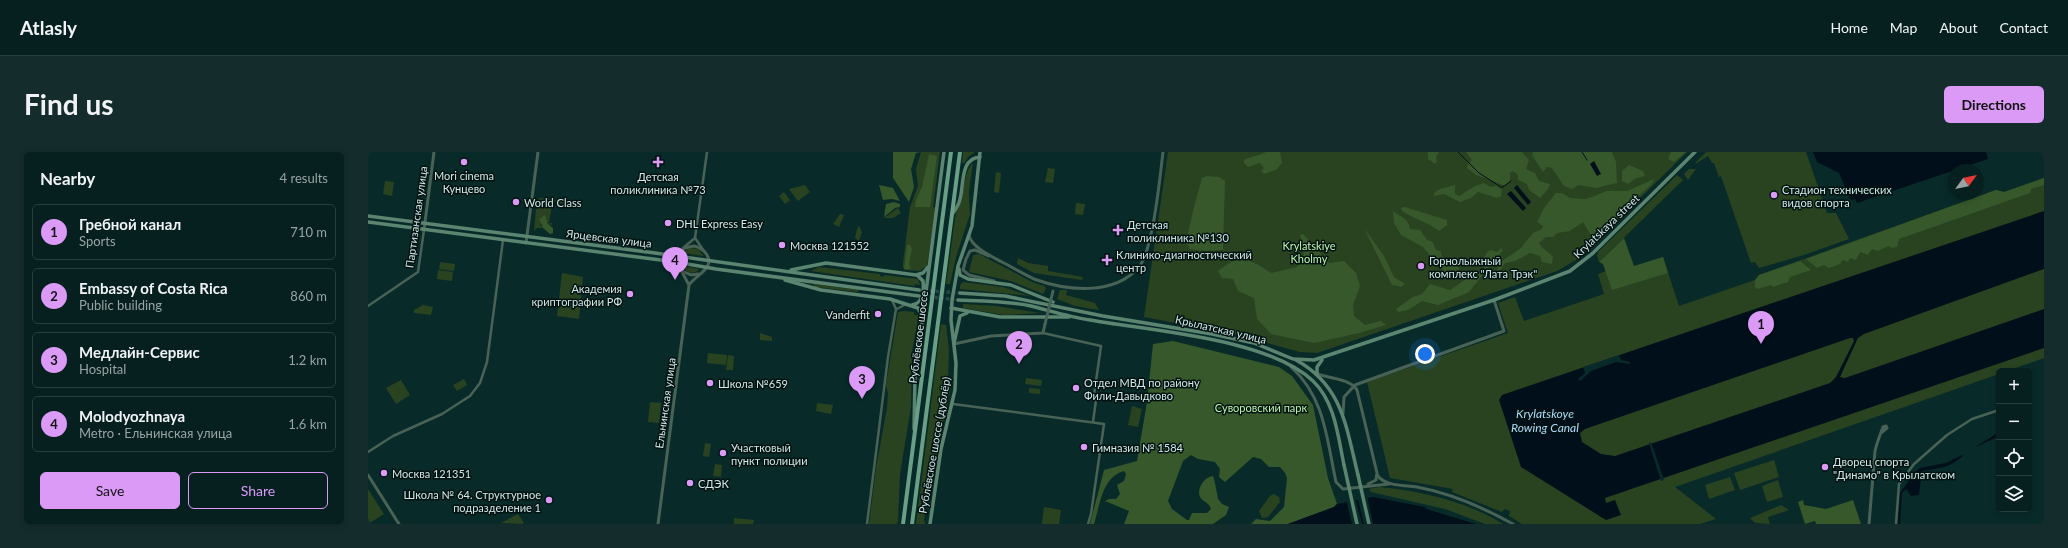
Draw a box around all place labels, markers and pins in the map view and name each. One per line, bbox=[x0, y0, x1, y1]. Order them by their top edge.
marker: Детская поликлиника №73 bbox=[652, 156, 664, 168]
marker: Mori cinema Кунцево bbox=[459, 157, 469, 167]
place label: Mori cinema Кунцево bbox=[434, 169, 494, 195]
place label: Детская поликлиника №73 bbox=[610, 170, 706, 196]
place label: Стадион технических видов спорта bbox=[1782, 183, 1892, 209]
marker: Стадион технических видов спорта bbox=[1769, 190, 1779, 200]
place label: World Class bbox=[524, 196, 582, 209]
marker: World Class bbox=[511, 197, 521, 207]
place label: DHL Express Easy bbox=[676, 217, 763, 230]
marker: DHL Express Easy bbox=[663, 218, 673, 228]
place label: Детская поликлиника №130 bbox=[1127, 218, 1229, 244]
marker: Детская поликлиника №130 bbox=[1112, 224, 1124, 236]
place label: Москва 121552 bbox=[790, 239, 869, 252]
marker: Москва 121552 bbox=[777, 240, 787, 250]
pin: 4 bbox=[662, 247, 688, 280]
place label: Клинико-диагностический центр bbox=[1116, 248, 1252, 274]
marker: Клинико-диагностический центр bbox=[1101, 254, 1113, 266]
place label: Горнолыжный комплекс "Лата Трэк" bbox=[1429, 254, 1537, 280]
marker: Горнолыжный комплекс "Лата Трэк" bbox=[1416, 261, 1426, 271]
place label: Академия криптографии РФ bbox=[531, 282, 622, 308]
marker: Академия криптографии РФ bbox=[625, 289, 635, 299]
place label: Vanderfit bbox=[826, 308, 870, 321]
marker: Vanderfit bbox=[873, 309, 883, 319]
pin: 1 bbox=[1748, 311, 1774, 344]
pin: 2 bbox=[1006, 331, 1032, 364]
pin: 3 bbox=[849, 366, 875, 399]
place label: Отдел МВД по району Фили-Давыдково bbox=[1084, 376, 1200, 402]
place label: Школа №659 bbox=[718, 377, 788, 390]
marker: Школа №659 bbox=[705, 378, 715, 388]
marker: Отдел МВД по району Фили-Давыдково bbox=[1071, 383, 1081, 393]
place label: Участковый пункт полиции bbox=[731, 441, 807, 467]
place label: Гимназия № 1584 bbox=[1092, 441, 1184, 454]
marker: Гимназия № 1584 bbox=[1079, 442, 1089, 452]
marker: Участковый пункт полиции bbox=[718, 448, 728, 458]
place label: Дворец спорта "Динамо" в Крылатском bbox=[1833, 455, 1955, 481]
marker: Дворец спорта "Динамо" в Крылатском bbox=[1820, 462, 1830, 472]
place label: Москва 121351 bbox=[392, 467, 471, 480]
marker: Москва 121351 bbox=[379, 468, 389, 478]
place label: СДЭК bbox=[698, 477, 729, 490]
marker: СДЭК bbox=[685, 478, 695, 488]
place label: Школа № 64. Структурное подразделение 1 bbox=[404, 488, 541, 514]
marker: Школа № 64. Структурное подразделение 1 bbox=[544, 495, 554, 505]

